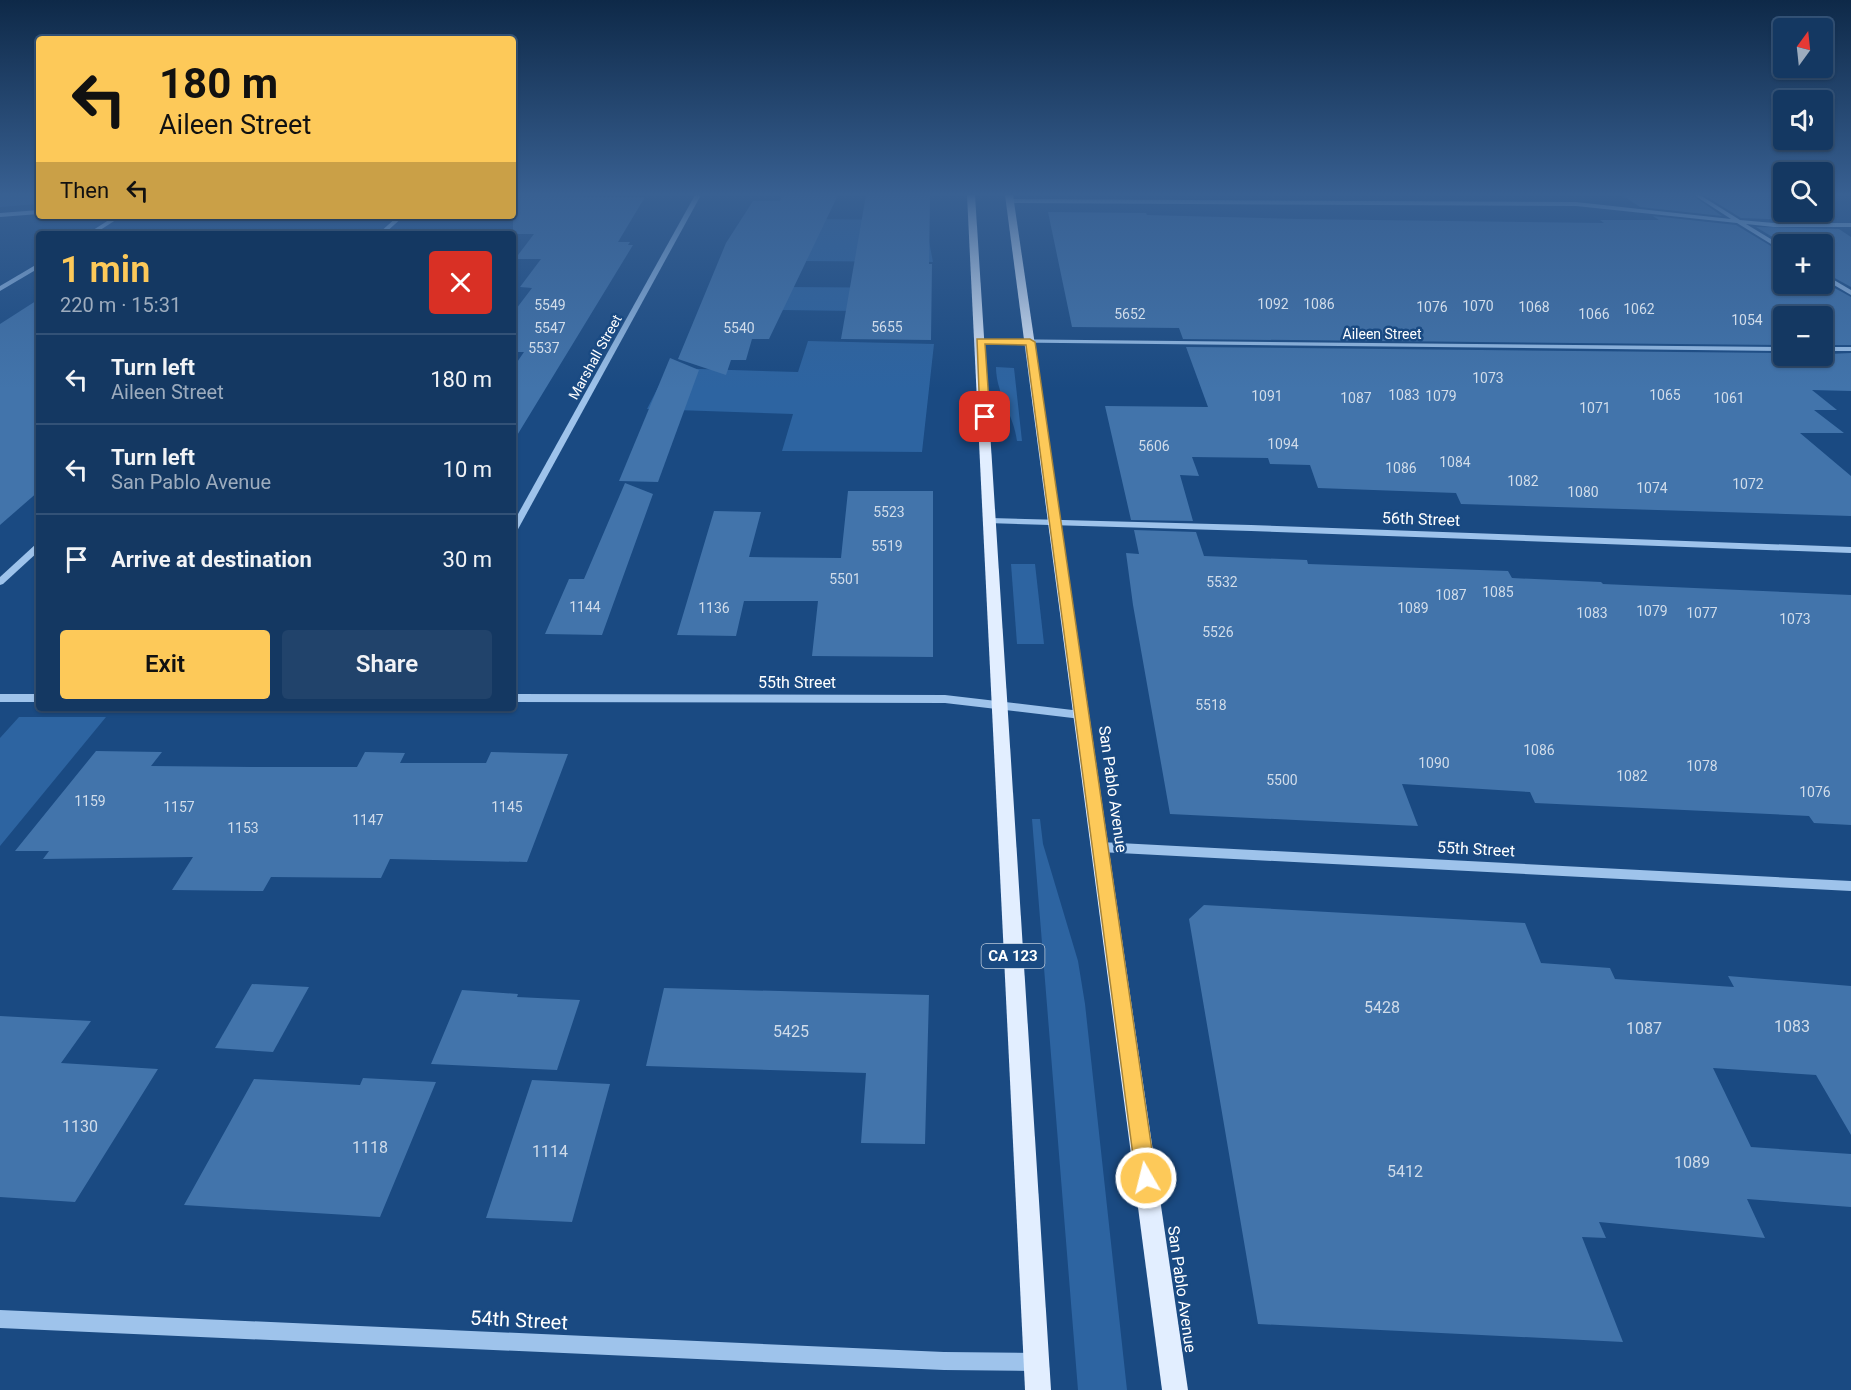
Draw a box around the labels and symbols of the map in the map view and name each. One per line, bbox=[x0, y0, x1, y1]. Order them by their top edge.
north arrow bbox=[1773, 18, 1833, 78]
house number: 1092 bbox=[1257, 296, 1289, 312]
house number: 1086 bbox=[1303, 296, 1335, 312]
house number: 5549 bbox=[534, 297, 566, 313]
house number: 1070 bbox=[1462, 298, 1494, 314]
house number: 1076 bbox=[1416, 299, 1448, 315]
house number: 1068 bbox=[1518, 299, 1550, 315]
house number: 1062 bbox=[1623, 301, 1655, 317]
house number: 5652 bbox=[1114, 306, 1146, 322]
house number: 1066 bbox=[1578, 306, 1610, 322]
street label: Marshall Street bbox=[565, 311, 625, 402]
house number: 1054 bbox=[1731, 312, 1763, 328]
house number: 5655 bbox=[871, 319, 903, 335]
house number: 5547 bbox=[534, 320, 566, 336]
house number: 5540 bbox=[723, 320, 755, 336]
street label: Aileen Street bbox=[1343, 326, 1422, 342]
house number: 5537 bbox=[528, 340, 560, 356]
house number: 1073 bbox=[1472, 370, 1504, 386]
house number: 1083 bbox=[1388, 387, 1420, 403]
house number: 1065 bbox=[1649, 387, 1681, 403]
house number: 1091 bbox=[1251, 388, 1283, 404]
house number: 1079 bbox=[1425, 388, 1457, 404]
house number: 1087 bbox=[1340, 390, 1372, 406]
house number: 1061 bbox=[1713, 390, 1745, 406]
pin bbox=[959, 391, 1010, 442]
house number: 1071 bbox=[1579, 400, 1611, 416]
house number: 1094 bbox=[1267, 436, 1299, 452]
house number: 5606 bbox=[1138, 438, 1170, 454]
house number: 1084 bbox=[1439, 454, 1471, 470]
house number: 1086 bbox=[1385, 460, 1417, 476]
house number: 1082 bbox=[1507, 473, 1539, 489]
house number: 1072 bbox=[1732, 476, 1764, 492]
house number: 1074 bbox=[1636, 480, 1668, 496]
house number: 1080 bbox=[1567, 484, 1599, 500]
house number: 5523 bbox=[873, 504, 905, 520]
street label: 56th Street bbox=[1382, 508, 1460, 530]
house number: 5519 bbox=[871, 538, 903, 554]
house number: 5501 bbox=[829, 571, 861, 587]
house number: 5532 bbox=[1206, 574, 1238, 590]
house number: 1085 bbox=[1482, 584, 1514, 600]
house number: 1087 bbox=[1435, 587, 1467, 603]
house number: 1144 bbox=[569, 599, 601, 615]
house number: 1136 bbox=[698, 600, 730, 616]
house number: 1089 bbox=[1397, 600, 1429, 616]
house number: 1079 bbox=[1636, 603, 1668, 619]
house number: 1083 bbox=[1576, 605, 1608, 621]
house number: 1077 bbox=[1686, 605, 1718, 621]
house number: 1073 bbox=[1779, 611, 1811, 627]
house number: 5526 bbox=[1202, 624, 1234, 640]
street label: 55th Street bbox=[758, 673, 836, 692]
house number: 5518 bbox=[1195, 697, 1227, 713]
street label: San Pablo Avenue bbox=[1095, 724, 1131, 854]
house number: 1086 bbox=[1523, 742, 1555, 758]
house number: 1090 bbox=[1418, 755, 1450, 771]
house number: 1078 bbox=[1686, 758, 1718, 774]
house number: 1082 bbox=[1616, 768, 1648, 784]
house number: 5500 bbox=[1266, 772, 1298, 788]
house number: 1076 bbox=[1799, 784, 1831, 800]
house number: 1159 bbox=[74, 793, 106, 809]
house number: 1157 bbox=[163, 799, 195, 815]
house number: 1145 bbox=[491, 799, 523, 815]
house number: 1147 bbox=[352, 812, 384, 828]
house number: 1153 bbox=[227, 820, 259, 836]
street label: 55th Street bbox=[1436, 837, 1516, 861]
road number: CA 123 bbox=[982, 944, 1044, 968]
house number: 5428 bbox=[1364, 998, 1400, 1017]
house number: 1083 bbox=[1774, 1017, 1810, 1036]
house number: 1087 bbox=[1626, 1019, 1662, 1038]
house number: 5425 bbox=[773, 1022, 809, 1041]
house number: 1130 bbox=[62, 1117, 98, 1136]
house number: 1118 bbox=[352, 1138, 388, 1157]
house number: 1114 bbox=[532, 1142, 568, 1161]
position arrow bbox=[1114, 1146, 1178, 1210]
house number: 1089 bbox=[1674, 1153, 1710, 1172]
house number: 5412 bbox=[1387, 1162, 1423, 1181]
street label: San Pablo Avenue bbox=[1164, 1224, 1200, 1354]
street label: 54th Street bbox=[470, 1305, 568, 1335]

